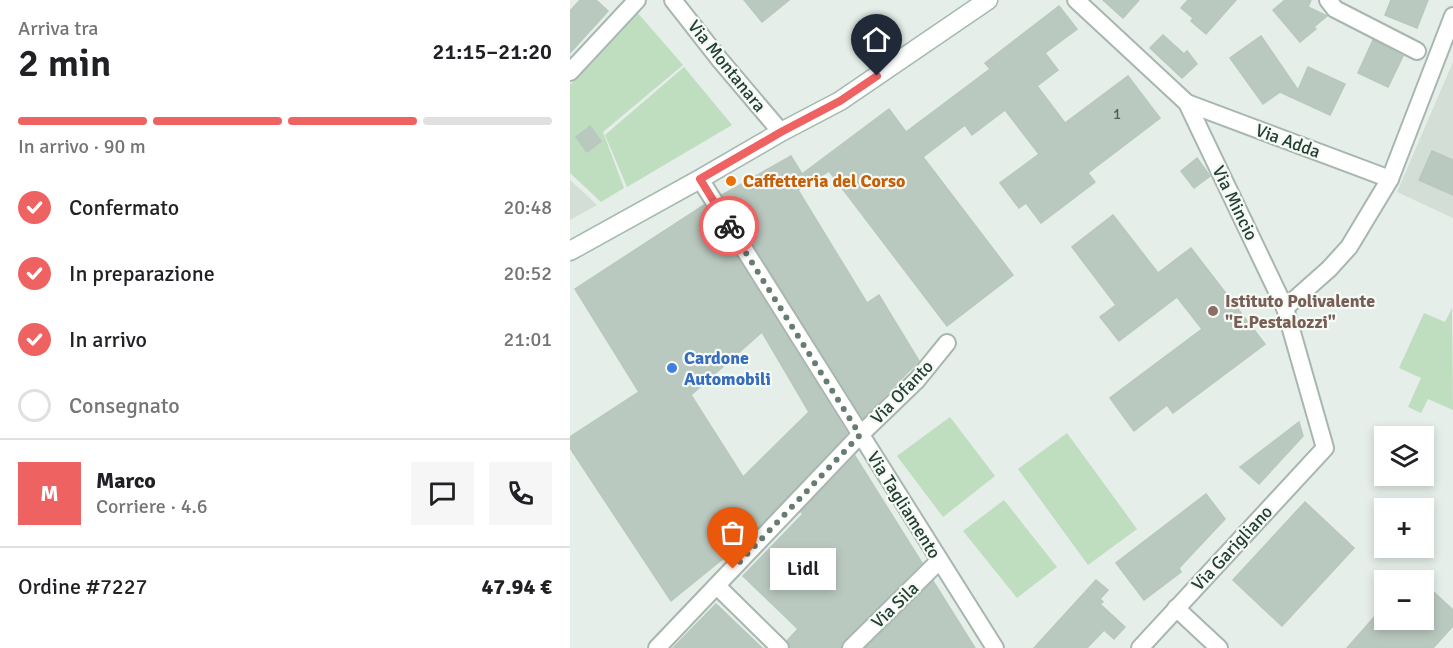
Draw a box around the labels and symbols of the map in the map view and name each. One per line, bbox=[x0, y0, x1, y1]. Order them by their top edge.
pin bbox=[851, 14, 902, 76]
street label: Via Montanara bbox=[683, 16, 771, 116]
house number: 1 bbox=[1113, 105, 1121, 123]
street label: Via Adda bbox=[1253, 119, 1323, 163]
street label: Via Mincio bbox=[1207, 162, 1263, 244]
place label: Caffetteria del Corso bbox=[743, 170, 905, 192]
marker: Caffetteria del Corso bbox=[724, 174, 738, 188]
courier bbox=[699, 196, 759, 256]
place label: Istituto Polivalente "E.Pestalozzi" bbox=[1225, 290, 1375, 333]
marker: Istituto Polivalente "E.Pestalozzi" bbox=[1206, 304, 1220, 318]
place label: Cardone Automobili bbox=[684, 347, 771, 390]
street label: Via Ofanto bbox=[866, 355, 938, 429]
marker: Cardone Automobili bbox=[665, 361, 679, 375]
street label: Via Tagliamento bbox=[862, 447, 946, 563]
street label: Via Garigliano bbox=[1187, 501, 1277, 595]
pin bbox=[707, 507, 758, 569]
callout: Lidl bbox=[769, 548, 835, 590]
street label: Via Sila bbox=[867, 577, 923, 633]

